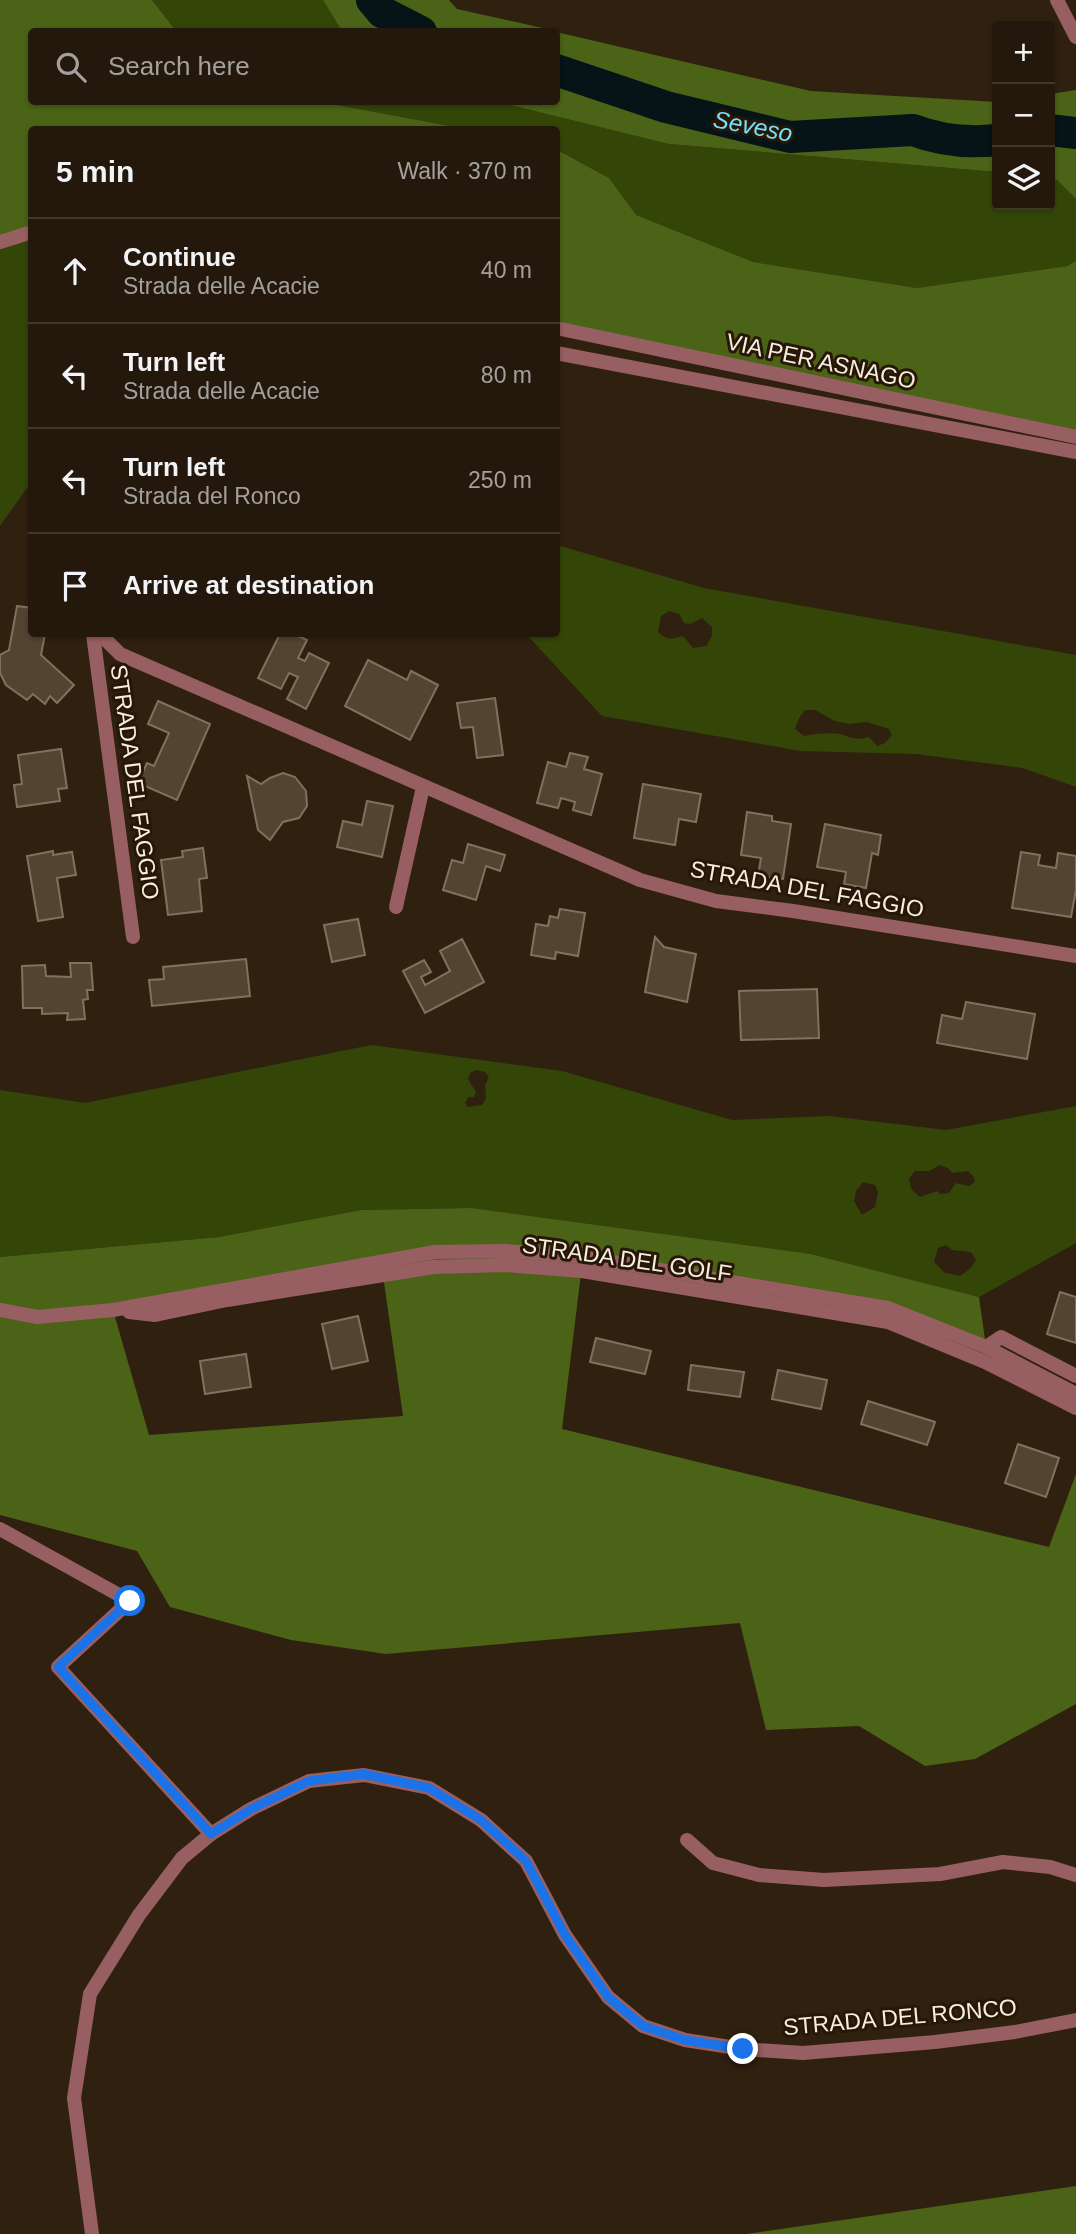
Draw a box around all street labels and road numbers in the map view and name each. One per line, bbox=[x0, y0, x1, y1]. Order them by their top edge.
street label: VIA PER ASNAGO bbox=[724, 328, 918, 394]
street label: STRADA DEL FAGGIO bbox=[106, 663, 164, 901]
street label: STRADA DEL FAGGIO bbox=[688, 856, 926, 922]
street label: STRADA DEL GOLF bbox=[521, 1231, 733, 1287]
street label: STRADA DEL RONCO bbox=[782, 1994, 1018, 2040]

